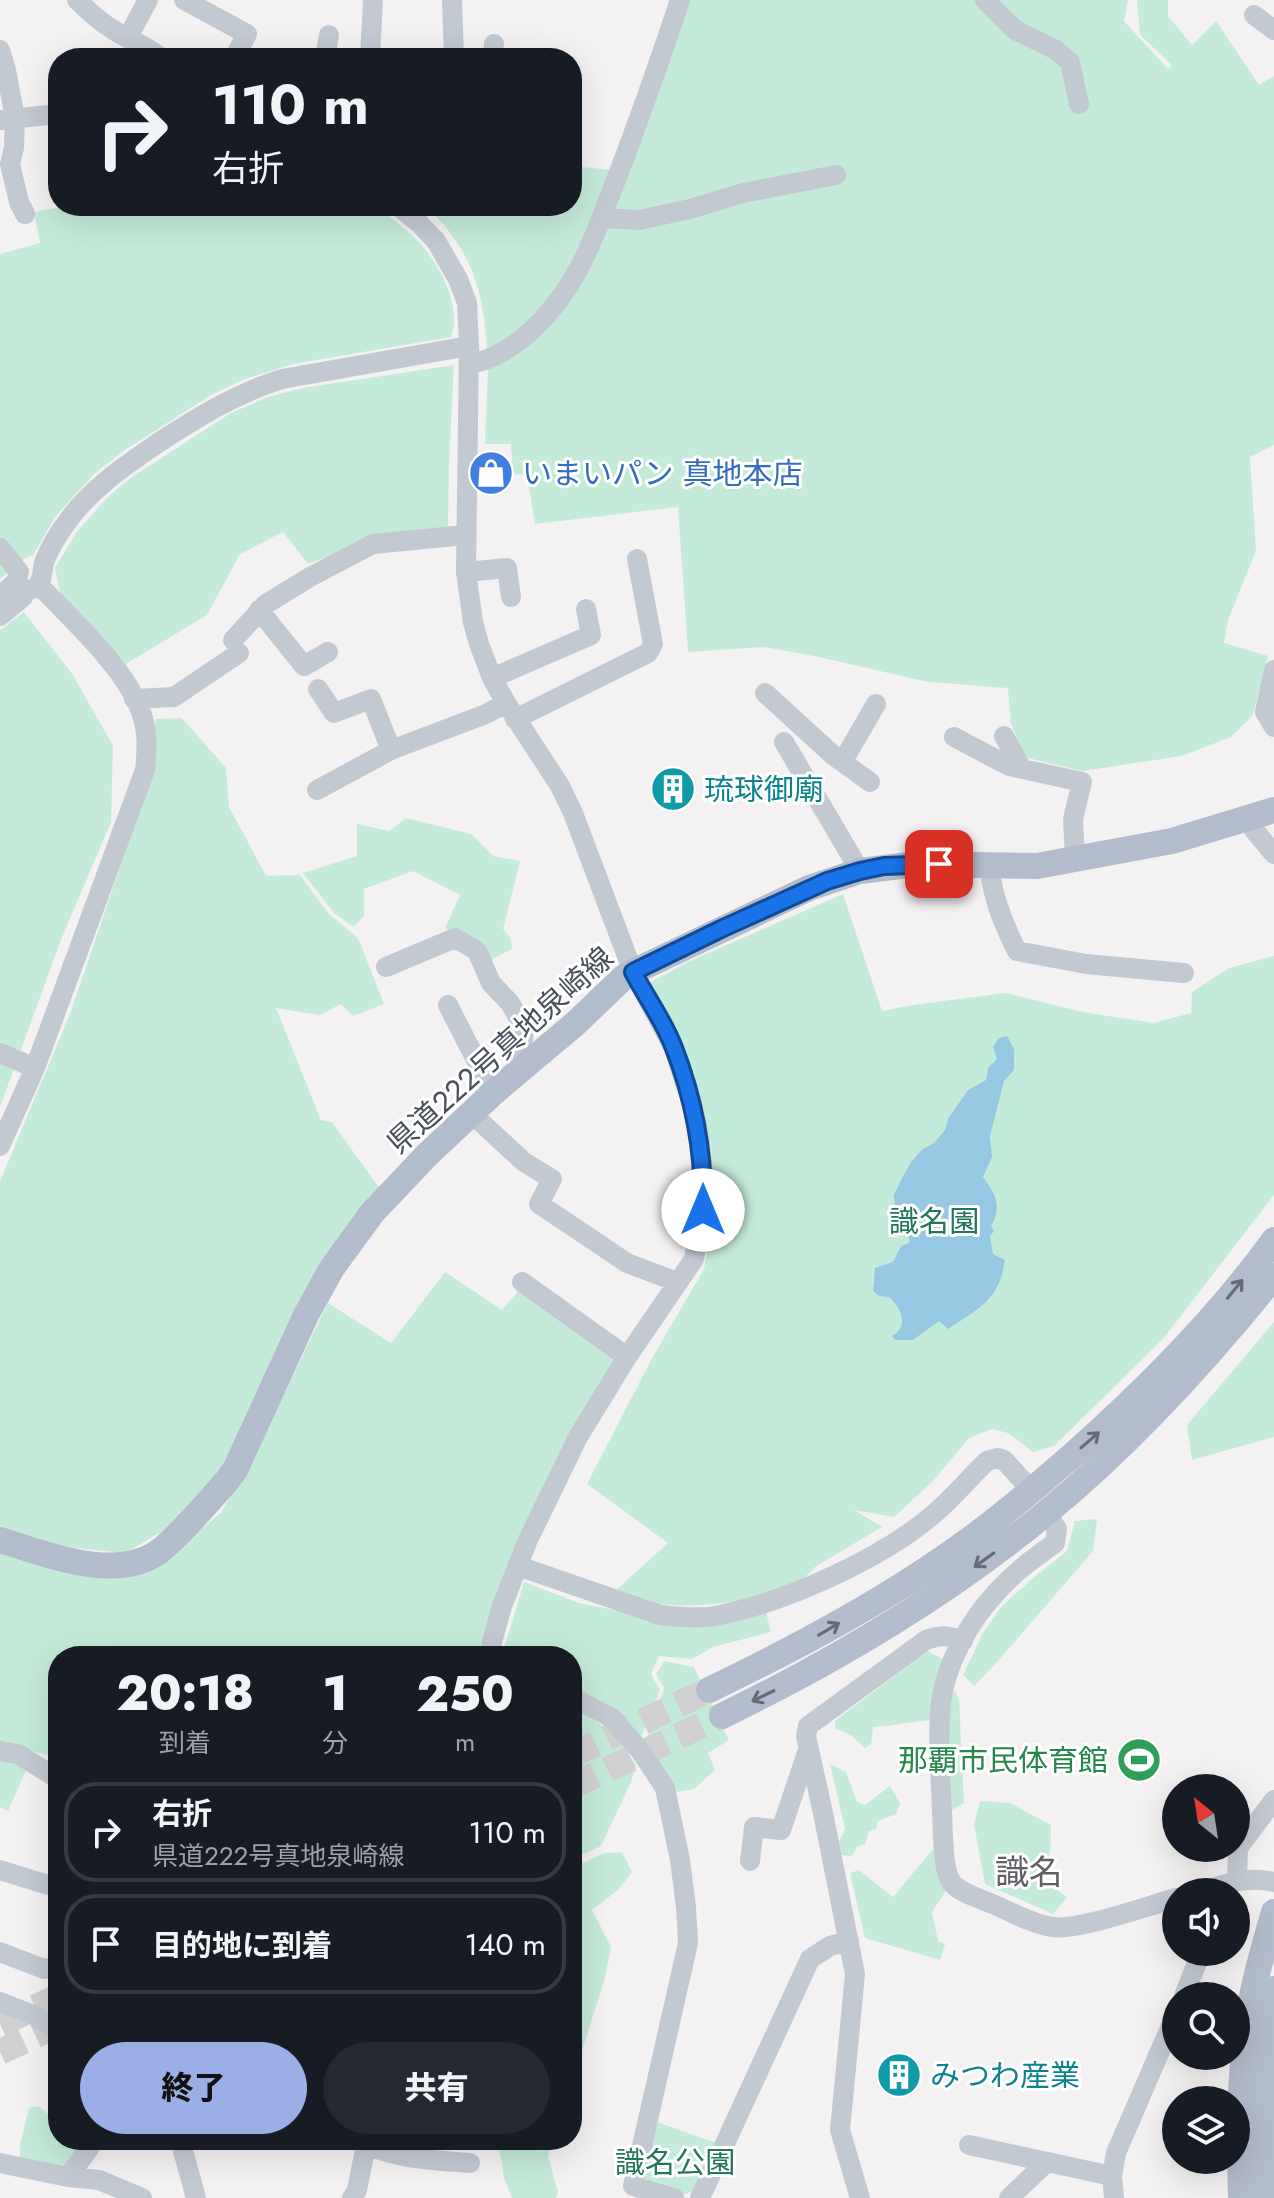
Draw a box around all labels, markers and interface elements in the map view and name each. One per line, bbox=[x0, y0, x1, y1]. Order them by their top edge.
text: 110 m bbox=[212, 64, 369, 145]
icon: right bbox=[80, 80, 184, 184]
text: 右折 bbox=[212, 142, 284, 194]
shop icon: いまいパン 真地本店 bbox=[467, 449, 515, 497]
place label: いまいパン 真地本店 bbox=[522, 452, 803, 495]
building icon: 琉球御廟 bbox=[649, 765, 697, 813]
place label: 琉球御廟 bbox=[704, 768, 824, 811]
pin bbox=[905, 830, 973, 898]
icon: arrive bbox=[917, 842, 961, 886]
street label: 県道222号真地泉崎線 bbox=[377, 937, 623, 1163]
position arrow bbox=[661, 1168, 745, 1252]
park label: 識名園 bbox=[889, 1200, 979, 1243]
one-way arrow bbox=[1226, 1278, 1244, 1299]
one-way arrow bbox=[1080, 1431, 1100, 1449]
one-way arrow bbox=[974, 1552, 995, 1569]
one-way arrow bbox=[817, 1621, 840, 1637]
text: 20:18 bbox=[116, 1659, 254, 1728]
text: 1 bbox=[322, 1659, 348, 1728]
text: 250 bbox=[416, 1660, 514, 1729]
one-way arrow bbox=[751, 1689, 775, 1704]
text: m bbox=[455, 1723, 475, 1761]
text: 到着 bbox=[159, 1724, 211, 1762]
text: 分 bbox=[322, 1724, 348, 1762]
sports icon: 那覇市民体育館 bbox=[1115, 1736, 1163, 1784]
place label: 那覇市民体育館 bbox=[898, 1739, 1108, 1782]
north arrow bbox=[1162, 1774, 1250, 1862]
map controls bbox=[1162, 1774, 1250, 2174]
text: 右折 bbox=[152, 1792, 212, 1835]
icon: right bbox=[84, 1810, 128, 1854]
text: 110 m bbox=[469, 1811, 546, 1854]
text: 県道222号真地泉崎線 bbox=[152, 1837, 404, 1875]
district label: 識名 bbox=[995, 1848, 1063, 1897]
button: sound bbox=[1162, 1878, 1250, 1966]
icon: arrive bbox=[84, 1922, 128, 1966]
text: 140 m bbox=[465, 1923, 546, 1966]
text: 目的地に到着 bbox=[152, 1924, 332, 1967]
button: search bbox=[1162, 1982, 1250, 2070]
button: 終了 bbox=[80, 2042, 307, 2134]
button: 共有 bbox=[323, 2042, 550, 2134]
building icon: みつわ産業 bbox=[875, 2051, 923, 2099]
place label: みつわ産業 bbox=[930, 2054, 1080, 2097]
button: layers bbox=[1162, 2086, 1250, 2174]
park label: 識名公園 bbox=[615, 2141, 735, 2184]

